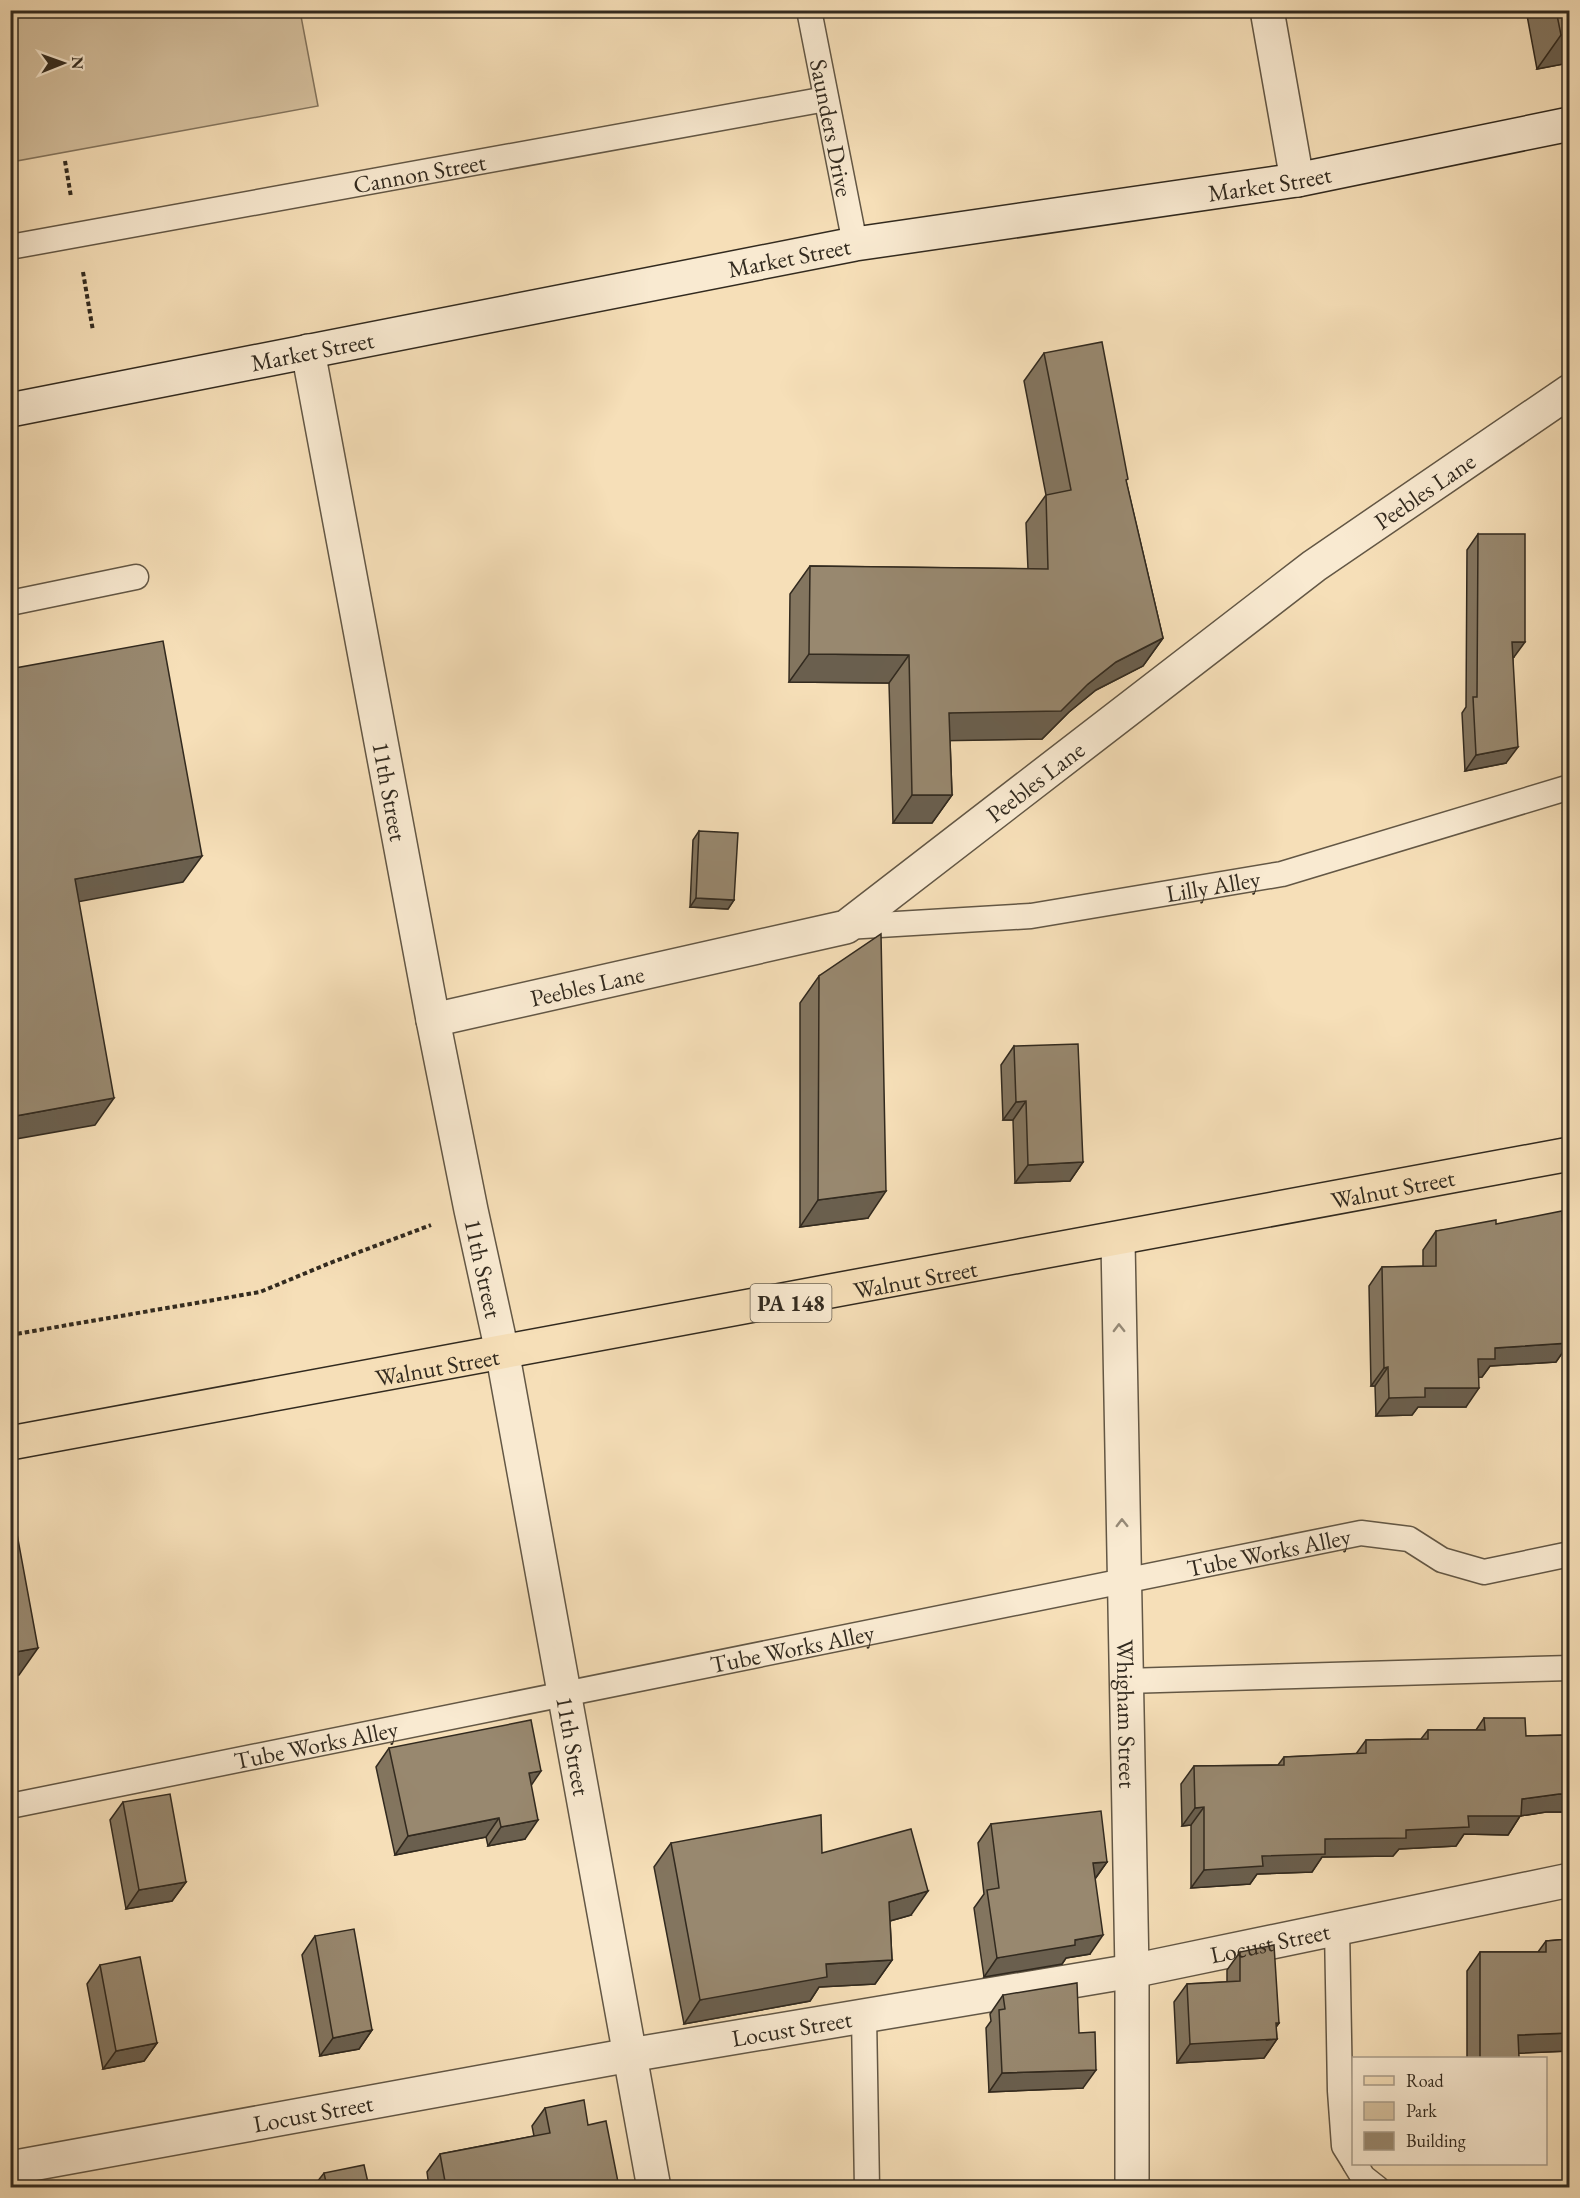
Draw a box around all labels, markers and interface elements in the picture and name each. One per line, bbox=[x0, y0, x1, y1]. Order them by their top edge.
north arrow bbox=[33, 33, 93, 93]
text: N bbox=[67, 56, 88, 69]
street label: Saunders Drive bbox=[803, 56, 861, 199]
street label: Cannon Street bbox=[351, 145, 489, 200]
street label: Market Street bbox=[1206, 158, 1334, 208]
street label: Market Street bbox=[725, 230, 854, 284]
street label: Market Street bbox=[248, 323, 377, 378]
street label: Peebles Lane bbox=[1368, 445, 1481, 536]
street label: Peebles Lane bbox=[980, 734, 1090, 829]
street label: 11th Street bbox=[366, 739, 415, 844]
street label: Lilly Alley bbox=[1164, 862, 1263, 909]
street label: Peebles Lane bbox=[527, 957, 647, 1013]
street label: Walnut Street bbox=[1328, 1161, 1458, 1215]
street label: 11th Street bbox=[458, 1216, 510, 1321]
street label: Walnut Street bbox=[851, 1252, 980, 1305]
road number: PA 148 bbox=[750, 1284, 832, 1322]
one-way arrow bbox=[1113, 1324, 1126, 1333]
street label: Walnut Street bbox=[373, 1340, 502, 1393]
one-way arrow bbox=[1116, 1519, 1128, 1528]
street label: Tube Works Alley bbox=[1184, 1520, 1354, 1583]
street label: Tube Works Alley bbox=[707, 1616, 877, 1680]
street label: Whigham Street bbox=[1110, 1639, 1144, 1789]
street label: 11th Street bbox=[550, 1694, 598, 1799]
street label: Tube Works Alley bbox=[231, 1712, 401, 1776]
street label: Locust Street bbox=[1207, 1915, 1333, 1970]
street label: Locust Street bbox=[729, 2003, 854, 2053]
legend bbox=[1352, 2057, 1547, 2165]
text: Road bbox=[1406, 2069, 1445, 2092]
street label: Locust Street bbox=[251, 2087, 376, 2139]
text: Park bbox=[1406, 2099, 1437, 2122]
text: Building bbox=[1406, 2129, 1466, 2152]

